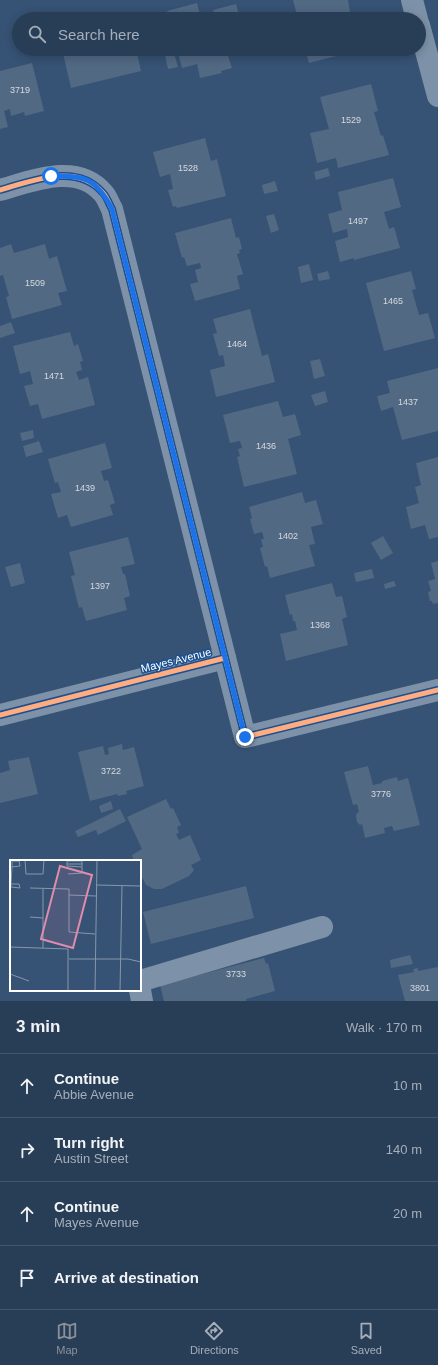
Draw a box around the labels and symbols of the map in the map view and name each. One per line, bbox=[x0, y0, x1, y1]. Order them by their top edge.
house number: 3719 bbox=[10, 85, 30, 95]
house number: 1529 bbox=[341, 115, 361, 125]
house number: 1528 bbox=[178, 163, 198, 173]
route start bbox=[42, 167, 60, 185]
house number: 1497 bbox=[348, 216, 368, 226]
house number: 1509 bbox=[25, 278, 45, 288]
house number: 1465 bbox=[383, 296, 403, 306]
house number: 1464 bbox=[227, 339, 247, 349]
house number: 1471 bbox=[44, 371, 64, 381]
house number: 1437 bbox=[398, 397, 418, 407]
house number: 1436 bbox=[256, 441, 276, 451]
house number: 1439 bbox=[75, 483, 95, 493]
house number: 1402 bbox=[278, 531, 298, 541]
house number: 1397 bbox=[90, 581, 110, 591]
house number: 1368 bbox=[310, 620, 330, 630]
street label: Mayes Avenue bbox=[140, 645, 212, 675]
route end bbox=[236, 728, 254, 746]
house number: 3722 bbox=[101, 766, 121, 776]
house number: 3776 bbox=[371, 789, 391, 799]
inset map bbox=[10, 860, 141, 991]
house number: 3733 bbox=[226, 969, 246, 979]
house number: 3801 bbox=[410, 983, 430, 993]

